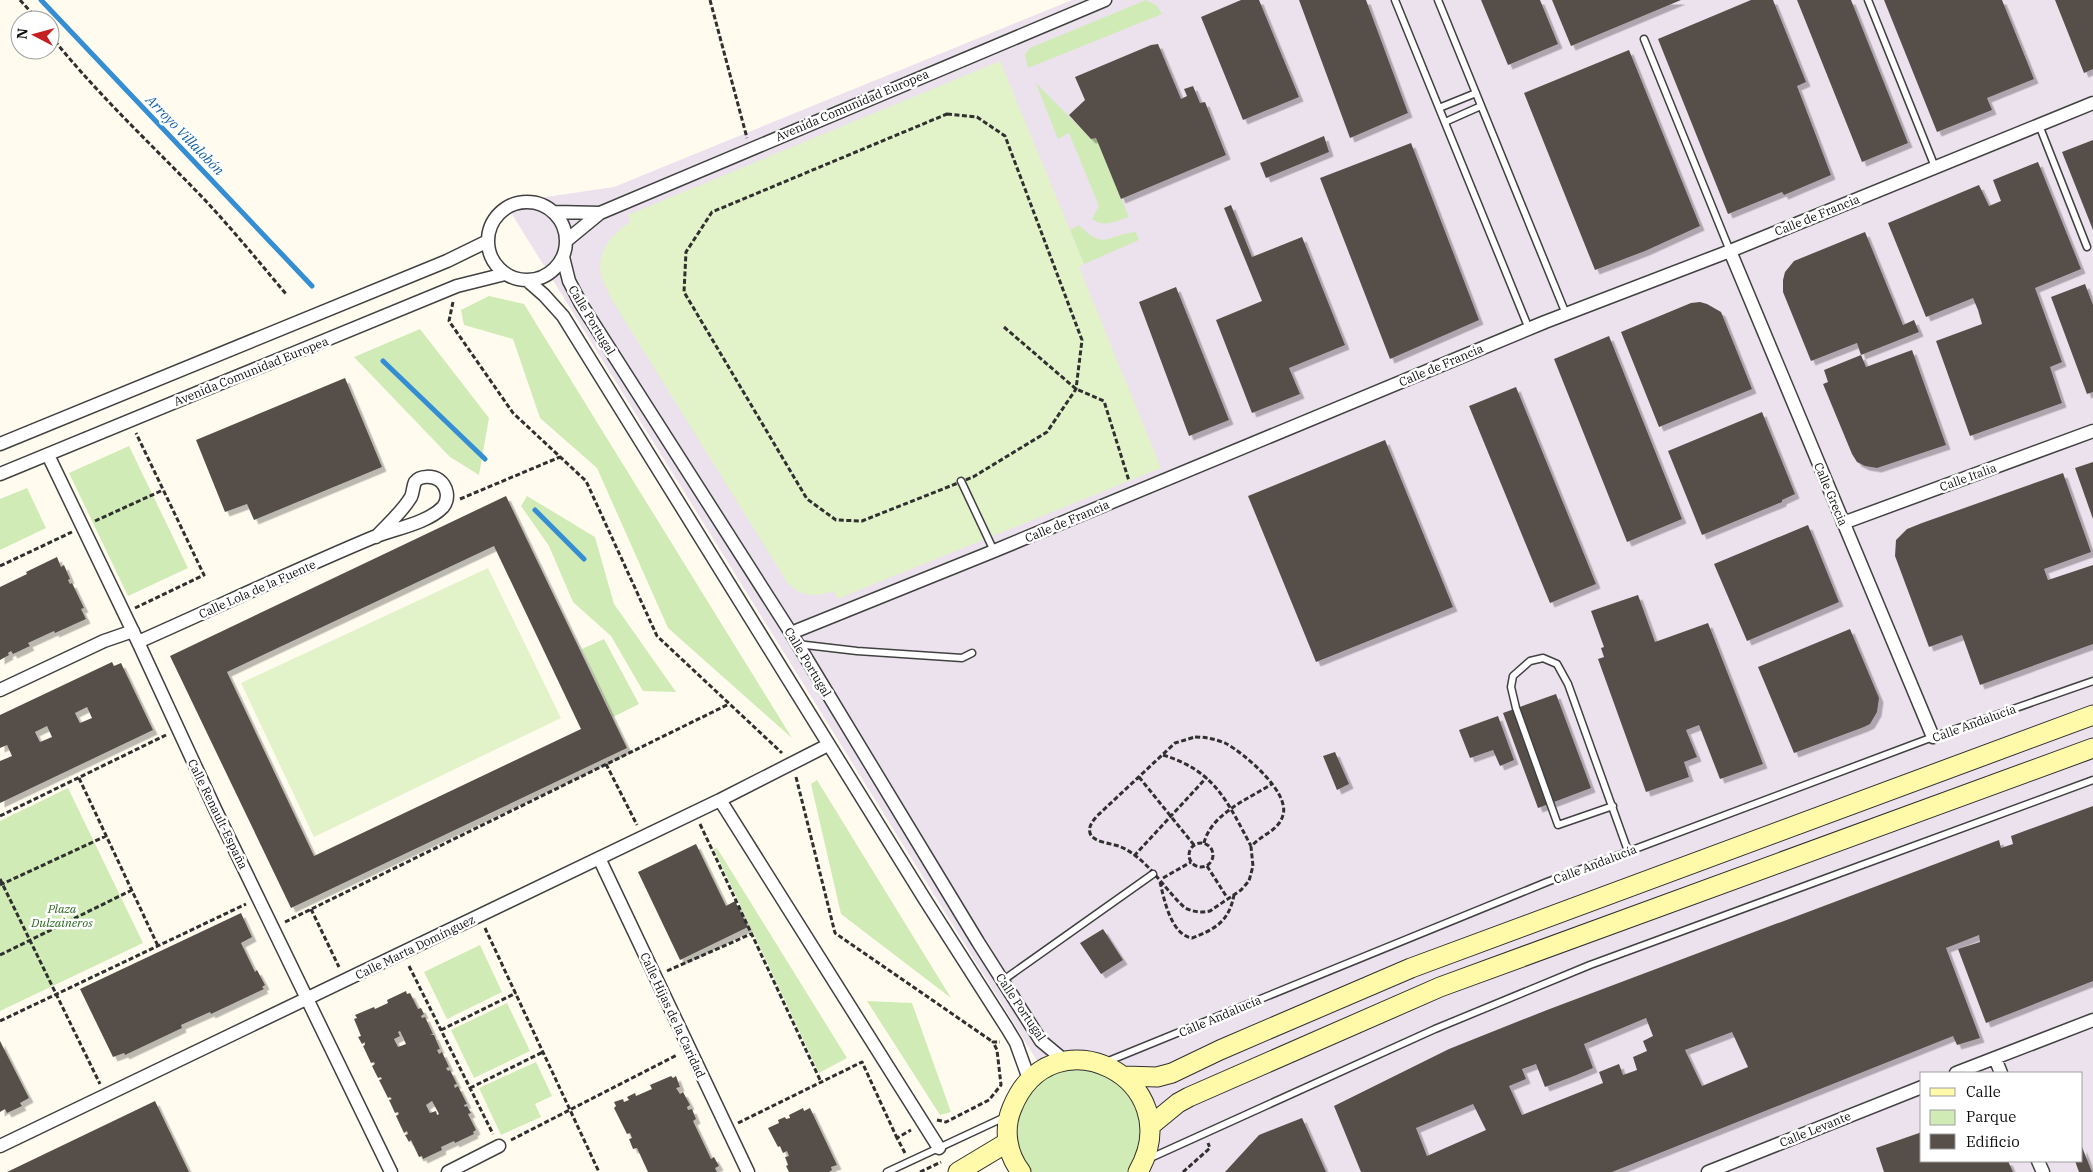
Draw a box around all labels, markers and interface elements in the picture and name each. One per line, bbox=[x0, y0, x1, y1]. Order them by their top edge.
north arrow bbox=[10, 10, 60, 60]
text: N bbox=[13, 27, 32, 40]
street label: Avenida Comunidad Europea bbox=[773, 66, 931, 144]
water label: Arroyo Villalobón bbox=[141, 90, 228, 179]
street label: Calle de Francia bbox=[1772, 191, 1862, 239]
street label: Calle Portugal bbox=[565, 283, 619, 358]
street label: Avenida Comunidad Europea bbox=[172, 333, 331, 409]
street label: Calle de Francia bbox=[1396, 340, 1486, 390]
street label: Calle Grecia bbox=[1811, 460, 1851, 528]
street label: Calle Italia bbox=[1937, 460, 1999, 494]
street label: Calle de Francia bbox=[1022, 496, 1112, 546]
street label: Calle Lola de la Fuente bbox=[196, 556, 318, 622]
street label: Calle Portugal bbox=[781, 625, 835, 700]
street label: Calle Andalucía bbox=[1930, 701, 2018, 745]
street label: Calle Renault-España bbox=[185, 756, 251, 872]
street label: Calle Andalucía bbox=[1551, 841, 1639, 887]
park label: Plaza Dulzaineros bbox=[30, 901, 93, 930]
street label: Calle Marta Domínguez bbox=[353, 911, 477, 983]
street label: Calle Hijas de la Caridad bbox=[637, 950, 709, 1080]
street label: Calle Portugal bbox=[993, 970, 1049, 1044]
street label: Calle Andalucía bbox=[1177, 992, 1264, 1040]
legend bbox=[1920, 1072, 2083, 1162]
text: Calle bbox=[1966, 1082, 2001, 1101]
text: Parque bbox=[1966, 1107, 2016, 1126]
street label: Calle Levante bbox=[1777, 1108, 1853, 1150]
text: Edificio bbox=[1966, 1132, 2020, 1151]

